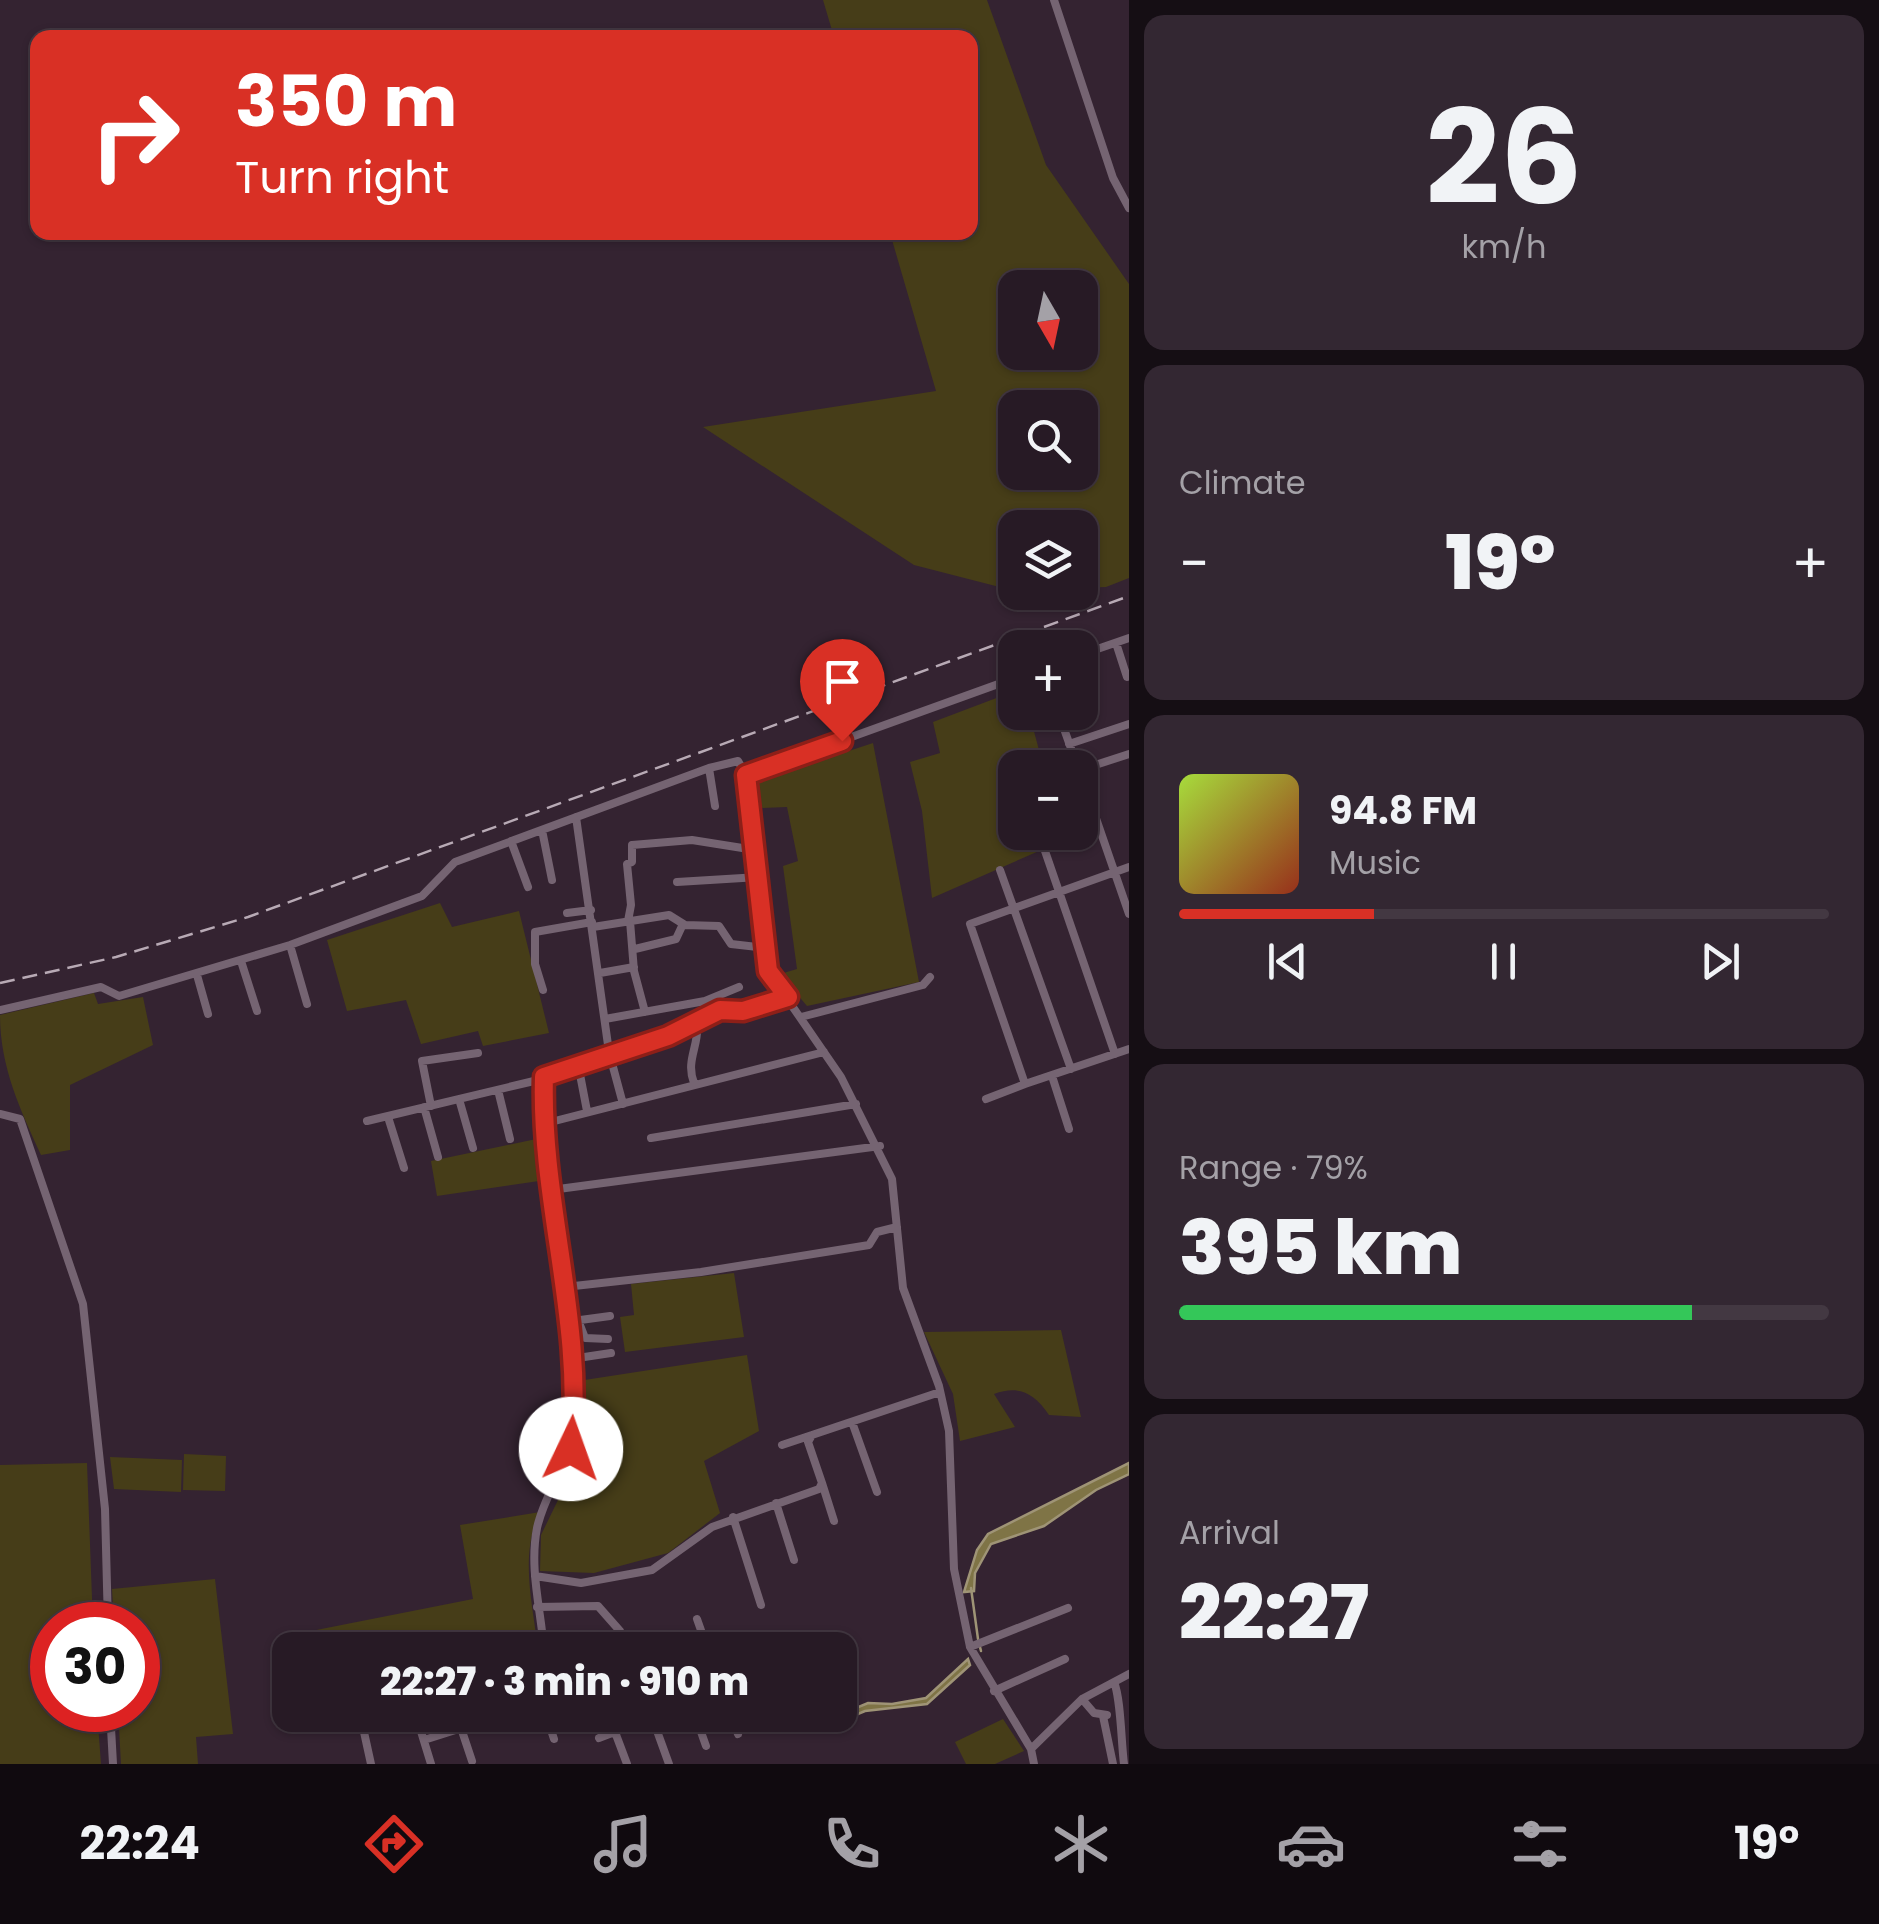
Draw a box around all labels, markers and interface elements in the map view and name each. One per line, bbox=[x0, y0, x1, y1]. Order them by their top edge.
text: 350 m bbox=[235, 52, 457, 151]
text: 26 bbox=[1425, 66, 1583, 249]
icon: right bbox=[70, 70, 200, 200]
text: Turn right bbox=[235, 146, 449, 209]
text: km/h bbox=[1461, 224, 1547, 269]
north arrow bbox=[998, 270, 1098, 370]
map controls bbox=[998, 270, 1098, 850]
button: search bbox=[998, 390, 1098, 490]
text: Climate bbox=[1179, 460, 1306, 505]
button: layers bbox=[998, 510, 1098, 610]
text: 19° bbox=[1445, 510, 1556, 615]
text: − bbox=[1179, 525, 1209, 602]
text: + bbox=[1791, 525, 1829, 602]
button: + bbox=[998, 630, 1098, 730]
pin bbox=[800, 639, 885, 742]
icon: arrive bbox=[815, 654, 870, 709]
button: − bbox=[998, 750, 1098, 850]
text: 94.8 FM bbox=[1329, 784, 1477, 837]
text: Music bbox=[1329, 840, 1421, 885]
icon: previous bbox=[1260, 934, 1315, 989]
icon: pause bbox=[1476, 934, 1531, 989]
icon: next bbox=[1693, 934, 1748, 989]
text: Range · 79% bbox=[1179, 1145, 1368, 1190]
text: 395 km bbox=[1179, 1195, 1462, 1300]
position arrow bbox=[519, 1397, 623, 1501]
text: Arrival bbox=[1179, 1510, 1280, 1555]
text: 22:27 bbox=[1179, 1560, 1369, 1665]
speed limit sign: 30 bbox=[30, 1602, 160, 1732]
text: 22:27 · 3 min · 910 m bbox=[380, 1655, 749, 1708]
icon: directions bbox=[359, 1809, 429, 1879]
icon: music bbox=[588, 1809, 658, 1879]
icon: phone bbox=[817, 1809, 887, 1879]
icon: climate bbox=[1046, 1809, 1116, 1879]
icon: car bbox=[1276, 1809, 1346, 1879]
icon: filters bbox=[1505, 1809, 1575, 1879]
text: 22:24 bbox=[80, 1812, 200, 1875]
text: 19° bbox=[1734, 1812, 1799, 1875]

